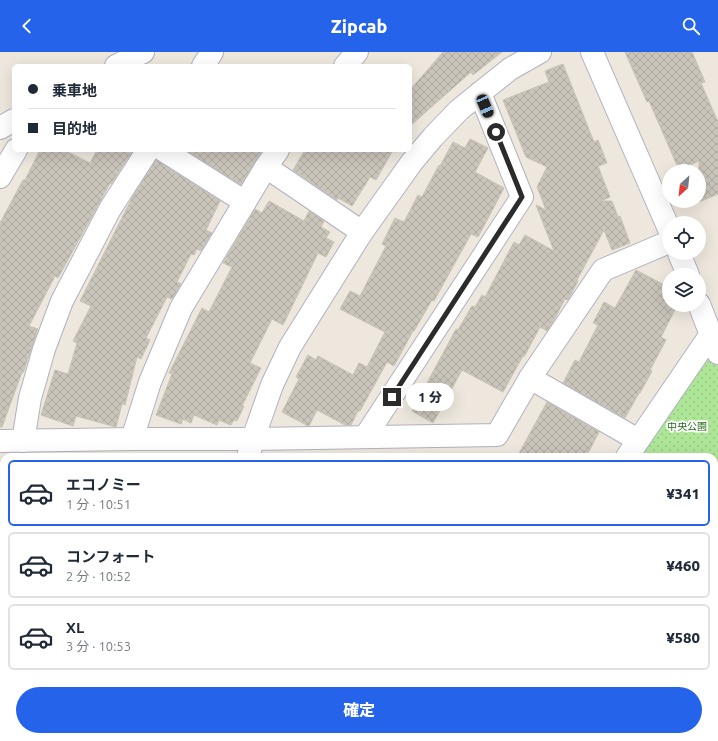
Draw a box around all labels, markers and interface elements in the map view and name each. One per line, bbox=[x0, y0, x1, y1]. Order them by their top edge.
icon: back bbox=[16, 15, 38, 37]
icon: search bbox=[680, 15, 702, 37]
text: Zipcab bbox=[331, 16, 387, 36]
text: 乗車地 bbox=[52, 82, 97, 99]
car bbox=[475, 93, 495, 119]
text: 目的地 bbox=[52, 120, 97, 137]
route start bbox=[487, 123, 505, 141]
north arrow bbox=[662, 164, 706, 208]
map controls bbox=[662, 164, 706, 312]
button: locate bbox=[662, 216, 706, 260]
button: layers bbox=[662, 268, 706, 312]
callout: 1 分 bbox=[406, 383, 454, 411]
route end bbox=[383, 388, 401, 406]
text: 1 分 bbox=[418, 390, 442, 404]
park label: 中央公園 bbox=[667, 421, 707, 432]
icon: car bbox=[18, 475, 54, 511]
text: エコノミー bbox=[66, 476, 141, 493]
text: ¥341 bbox=[666, 485, 700, 502]
text: 1 分 · 10:51 bbox=[66, 497, 131, 511]
icon: car bbox=[18, 547, 54, 583]
text: コンフォート bbox=[66, 548, 156, 565]
text: ¥460 bbox=[666, 557, 700, 574]
text: 2 分 · 10:52 bbox=[66, 569, 131, 583]
icon: car bbox=[18, 619, 54, 655]
text: XL bbox=[66, 619, 84, 636]
text: ¥580 bbox=[666, 629, 700, 646]
text: 3 分 · 10:53 bbox=[66, 639, 131, 653]
button: 確定 bbox=[16, 687, 702, 733]

